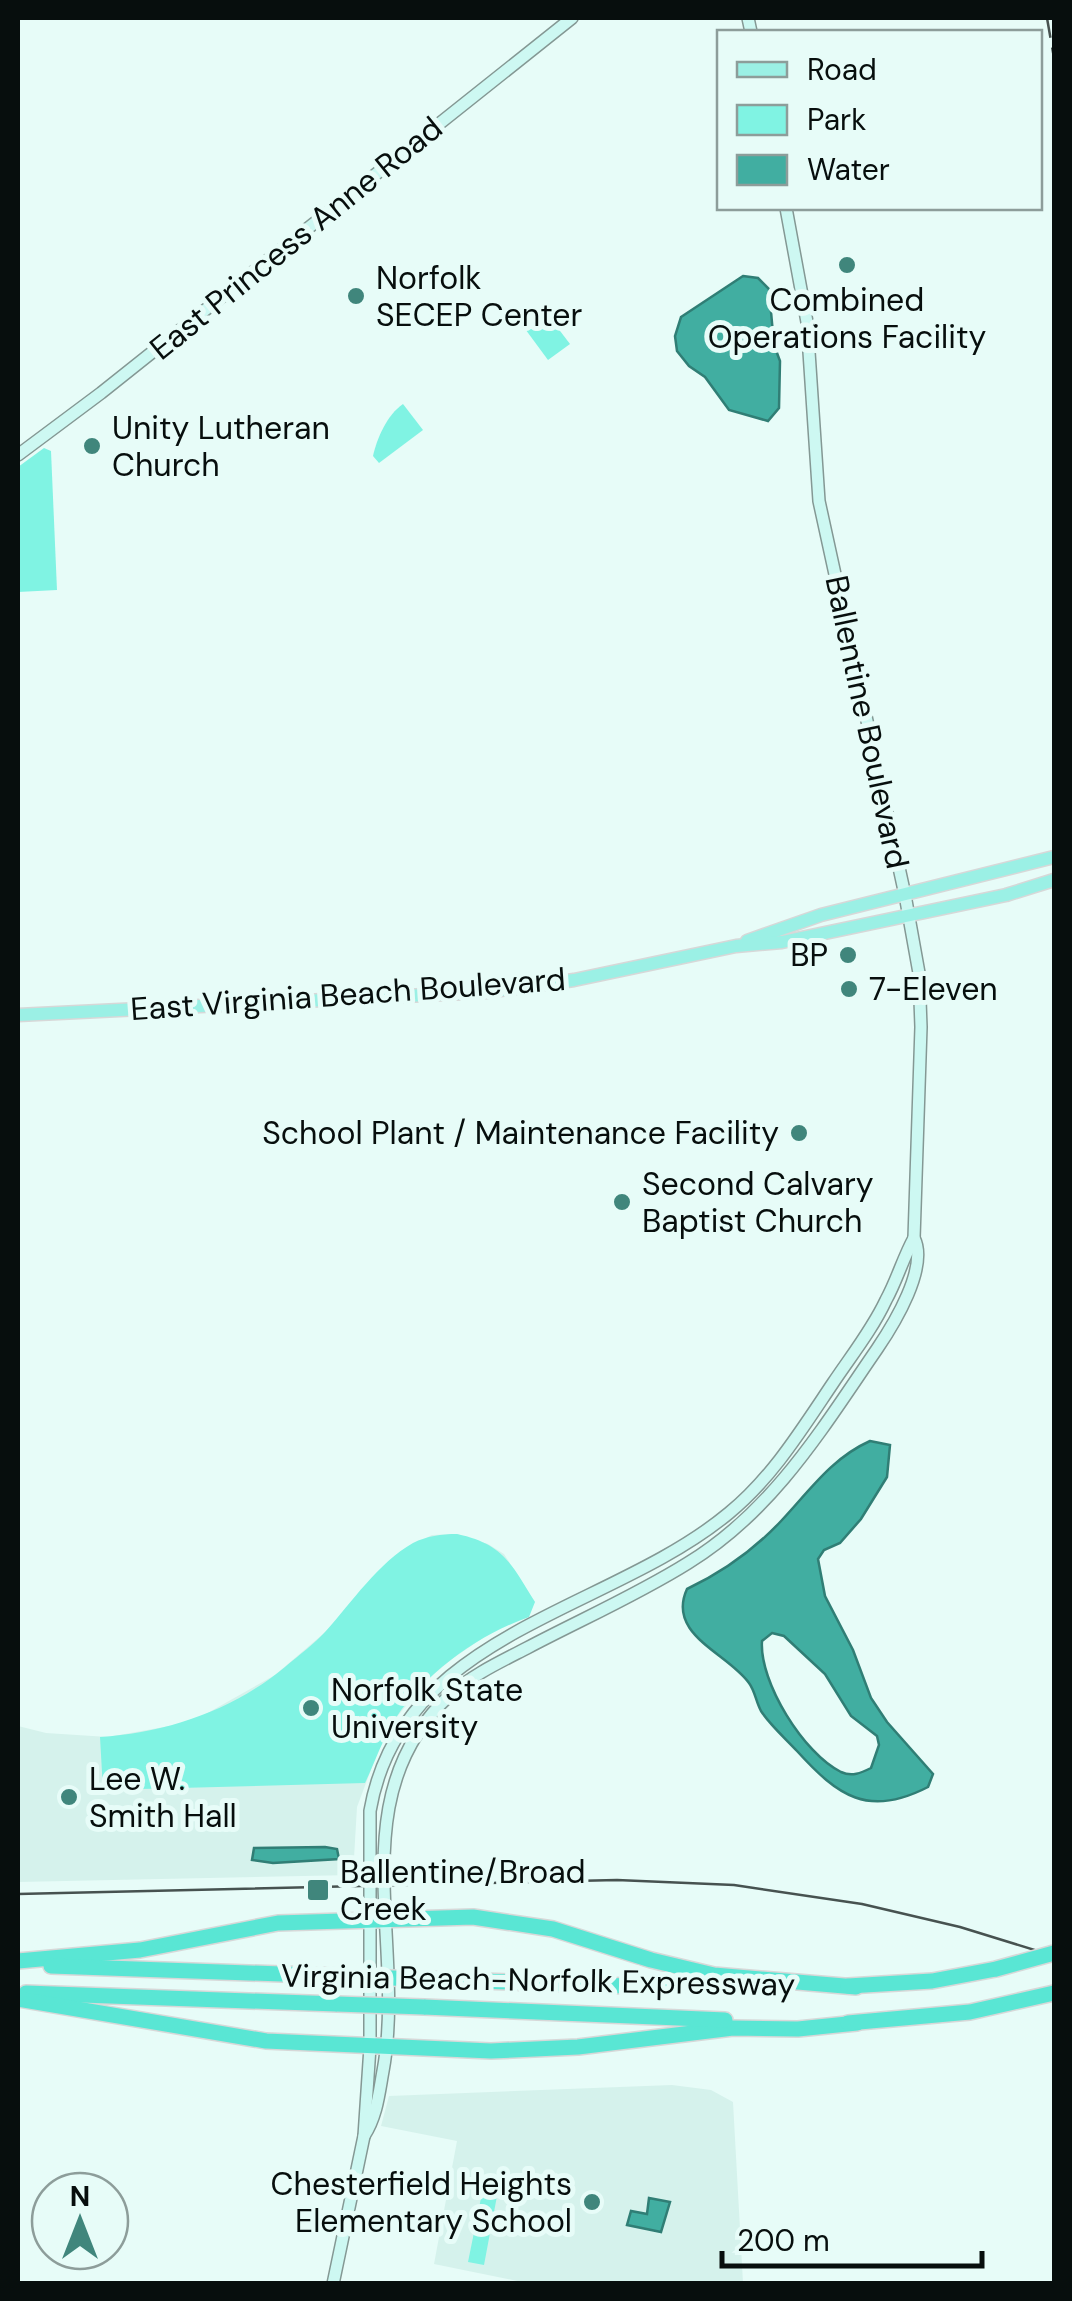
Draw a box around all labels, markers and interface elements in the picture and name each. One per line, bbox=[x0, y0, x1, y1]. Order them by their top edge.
legend bbox=[717, 30, 1042, 210]
text: Road bbox=[807, 50, 877, 89]
text: Park bbox=[807, 100, 866, 139]
street label: East Princess Anne Road bbox=[141, 107, 451, 369]
text: Water bbox=[807, 150, 890, 189]
marker: Combined Operations Facility bbox=[836, 254, 858, 276]
place label: Norfolk SECEP Center bbox=[376, 257, 582, 336]
place label: Combined Operations Facility bbox=[708, 279, 986, 358]
marker: Norfolk SECEP Center bbox=[345, 285, 367, 307]
place label: Unity Lutheran Church bbox=[112, 407, 330, 486]
marker: Unity Lutheran Church bbox=[81, 435, 103, 457]
street label: Ballentine Boulevard bbox=[815, 571, 919, 873]
place label: BP bbox=[790, 934, 828, 976]
marker: BP bbox=[837, 944, 859, 966]
street label: East Virginia Beach Boulevard bbox=[129, 958, 567, 1030]
place label: 7-Eleven bbox=[869, 968, 998, 1010]
marker: 7-Eleven bbox=[838, 978, 860, 1000]
place label: School Plant / Maintenance Facility bbox=[262, 1112, 779, 1154]
marker: School Plant / Maintenance Facility bbox=[788, 1122, 810, 1144]
place label: Second Calvary Baptist Church bbox=[642, 1163, 874, 1242]
marker: Second Calvary Baptist Church bbox=[611, 1191, 633, 1213]
place label: Norfolk State University bbox=[331, 1669, 523, 1748]
marker: Norfolk State University bbox=[300, 1697, 322, 1719]
place label: Lee W. Smith Hall bbox=[89, 1758, 237, 1837]
marker: Lee W. Smith Hall bbox=[58, 1786, 80, 1808]
place label: Ballentine/Broad Creek bbox=[340, 1851, 586, 1930]
marker: Ballentine/Broad Creek bbox=[305, 1877, 331, 1903]
street label: Virginia Beach-Norfolk Expressway bbox=[281, 1955, 796, 2005]
place label: Chesterfield Heights Elementary School bbox=[271, 2163, 572, 2242]
north arrow bbox=[30, 2171, 130, 2271]
text: N bbox=[70, 2178, 90, 2215]
marker: Chesterfield Heights Elementary School bbox=[581, 2191, 603, 2213]
scale bar bbox=[722, 2206, 982, 2268]
text: 200 m bbox=[737, 2221, 830, 2260]

